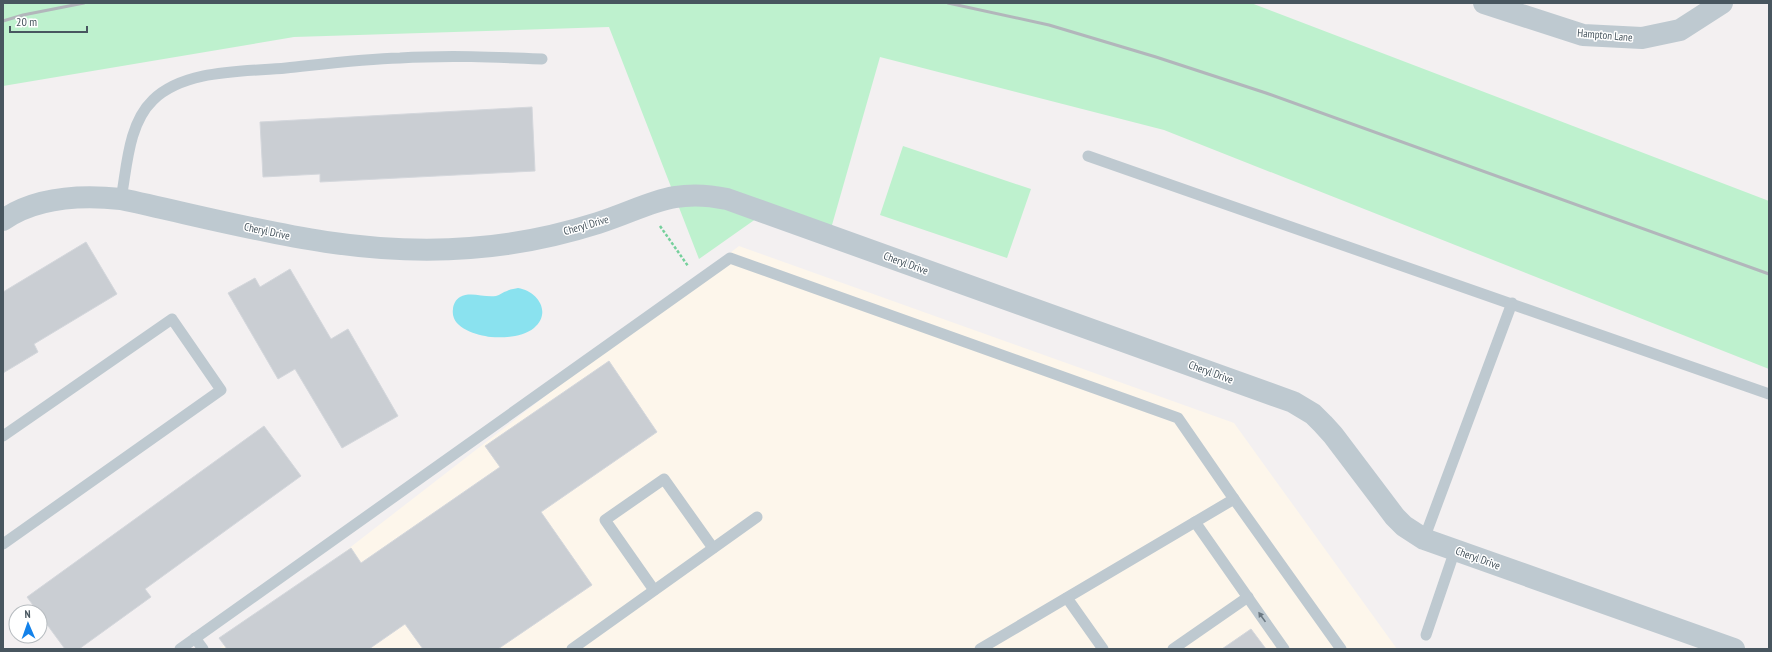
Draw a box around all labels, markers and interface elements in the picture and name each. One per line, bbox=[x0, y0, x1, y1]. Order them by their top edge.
scale bar bbox=[10, 8, 87, 34]
text: 20 m bbox=[16, 14, 37, 29]
street label: Hampton Lane bbox=[1577, 26, 1634, 44]
street label: Cheryl Drive bbox=[562, 212, 611, 238]
street label: Cheryl Drive bbox=[243, 219, 292, 243]
street label: Cheryl Drive bbox=[882, 248, 931, 278]
street label: Cheryl Drive bbox=[1187, 357, 1236, 387]
street label: Cheryl Drive bbox=[1454, 543, 1503, 573]
north arrow bbox=[8, 604, 48, 644]
text: N bbox=[24, 607, 31, 621]
one-way arrow bbox=[1258, 612, 1266, 622]

